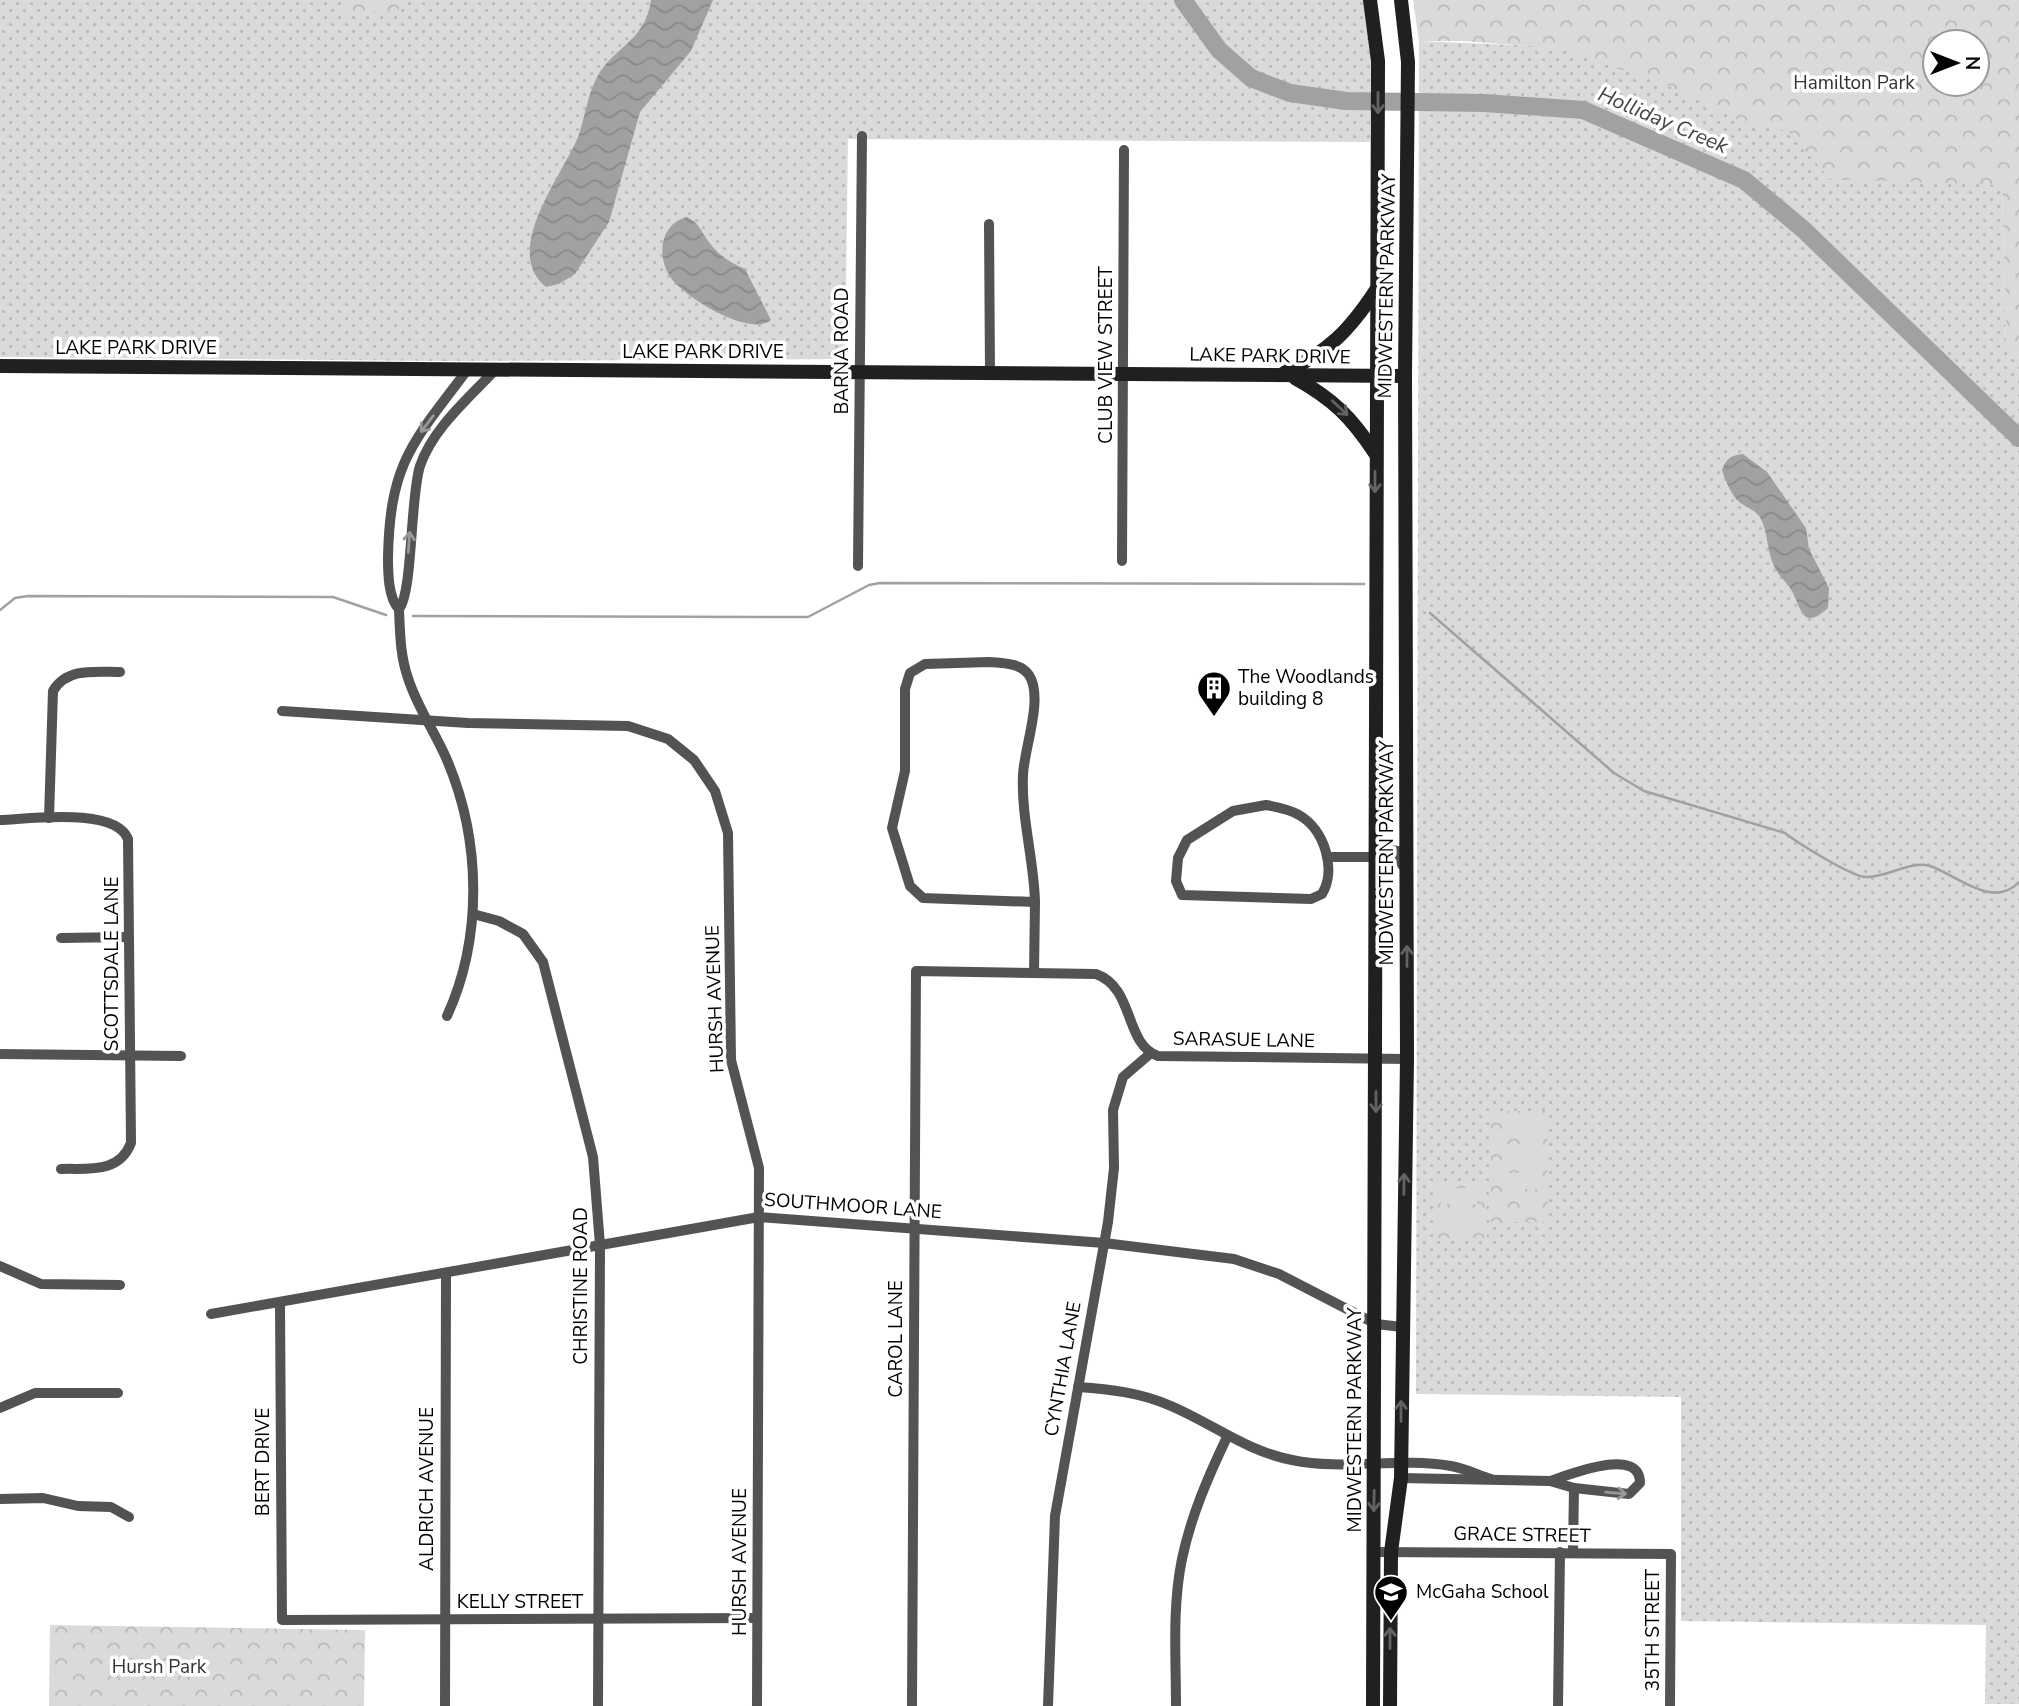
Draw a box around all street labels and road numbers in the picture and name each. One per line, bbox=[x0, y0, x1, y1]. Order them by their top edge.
street label: MIDWESTERN PARKWAY bbox=[1372, 173, 1402, 399]
street label: CLUB VIEW STREET bbox=[1093, 266, 1119, 444]
street label: BARNA ROAD bbox=[829, 288, 855, 414]
street label: LAKE PARK DRIVE bbox=[55, 335, 217, 361]
street label: LAKE PARK DRIVE bbox=[622, 339, 784, 365]
street label: LAKE PARK DRIVE bbox=[1189, 342, 1351, 370]
street label: MIDWESTERN PARKWAY bbox=[1374, 740, 1400, 965]
street label: SCOTTSDALE LANE bbox=[99, 876, 125, 1052]
street label: HURSH AVENUE bbox=[699, 925, 731, 1073]
street label: SARASUE LANE bbox=[1173, 1026, 1315, 1054]
street label: SOUTHMOOR LANE bbox=[763, 1187, 943, 1225]
street label: CHRISTINE ROAD bbox=[568, 1207, 594, 1365]
street label: CAROL LANE bbox=[883, 1280, 909, 1398]
street label: CYNTHIA LANE bbox=[1038, 1299, 1088, 1439]
street label: MIDWESTERN PARKWAY bbox=[1342, 1307, 1368, 1532]
street label: ALDRICH AVENUE bbox=[414, 1407, 440, 1571]
street label: BERT DRIVE bbox=[250, 1408, 276, 1516]
street label: HURSH AVENUE bbox=[727, 1488, 753, 1636]
street label: GRACE STREET bbox=[1453, 1521, 1592, 1549]
street label: 35TH STREET bbox=[1640, 1568, 1666, 1691]
street label: KELLY STREET bbox=[457, 1589, 584, 1615]

